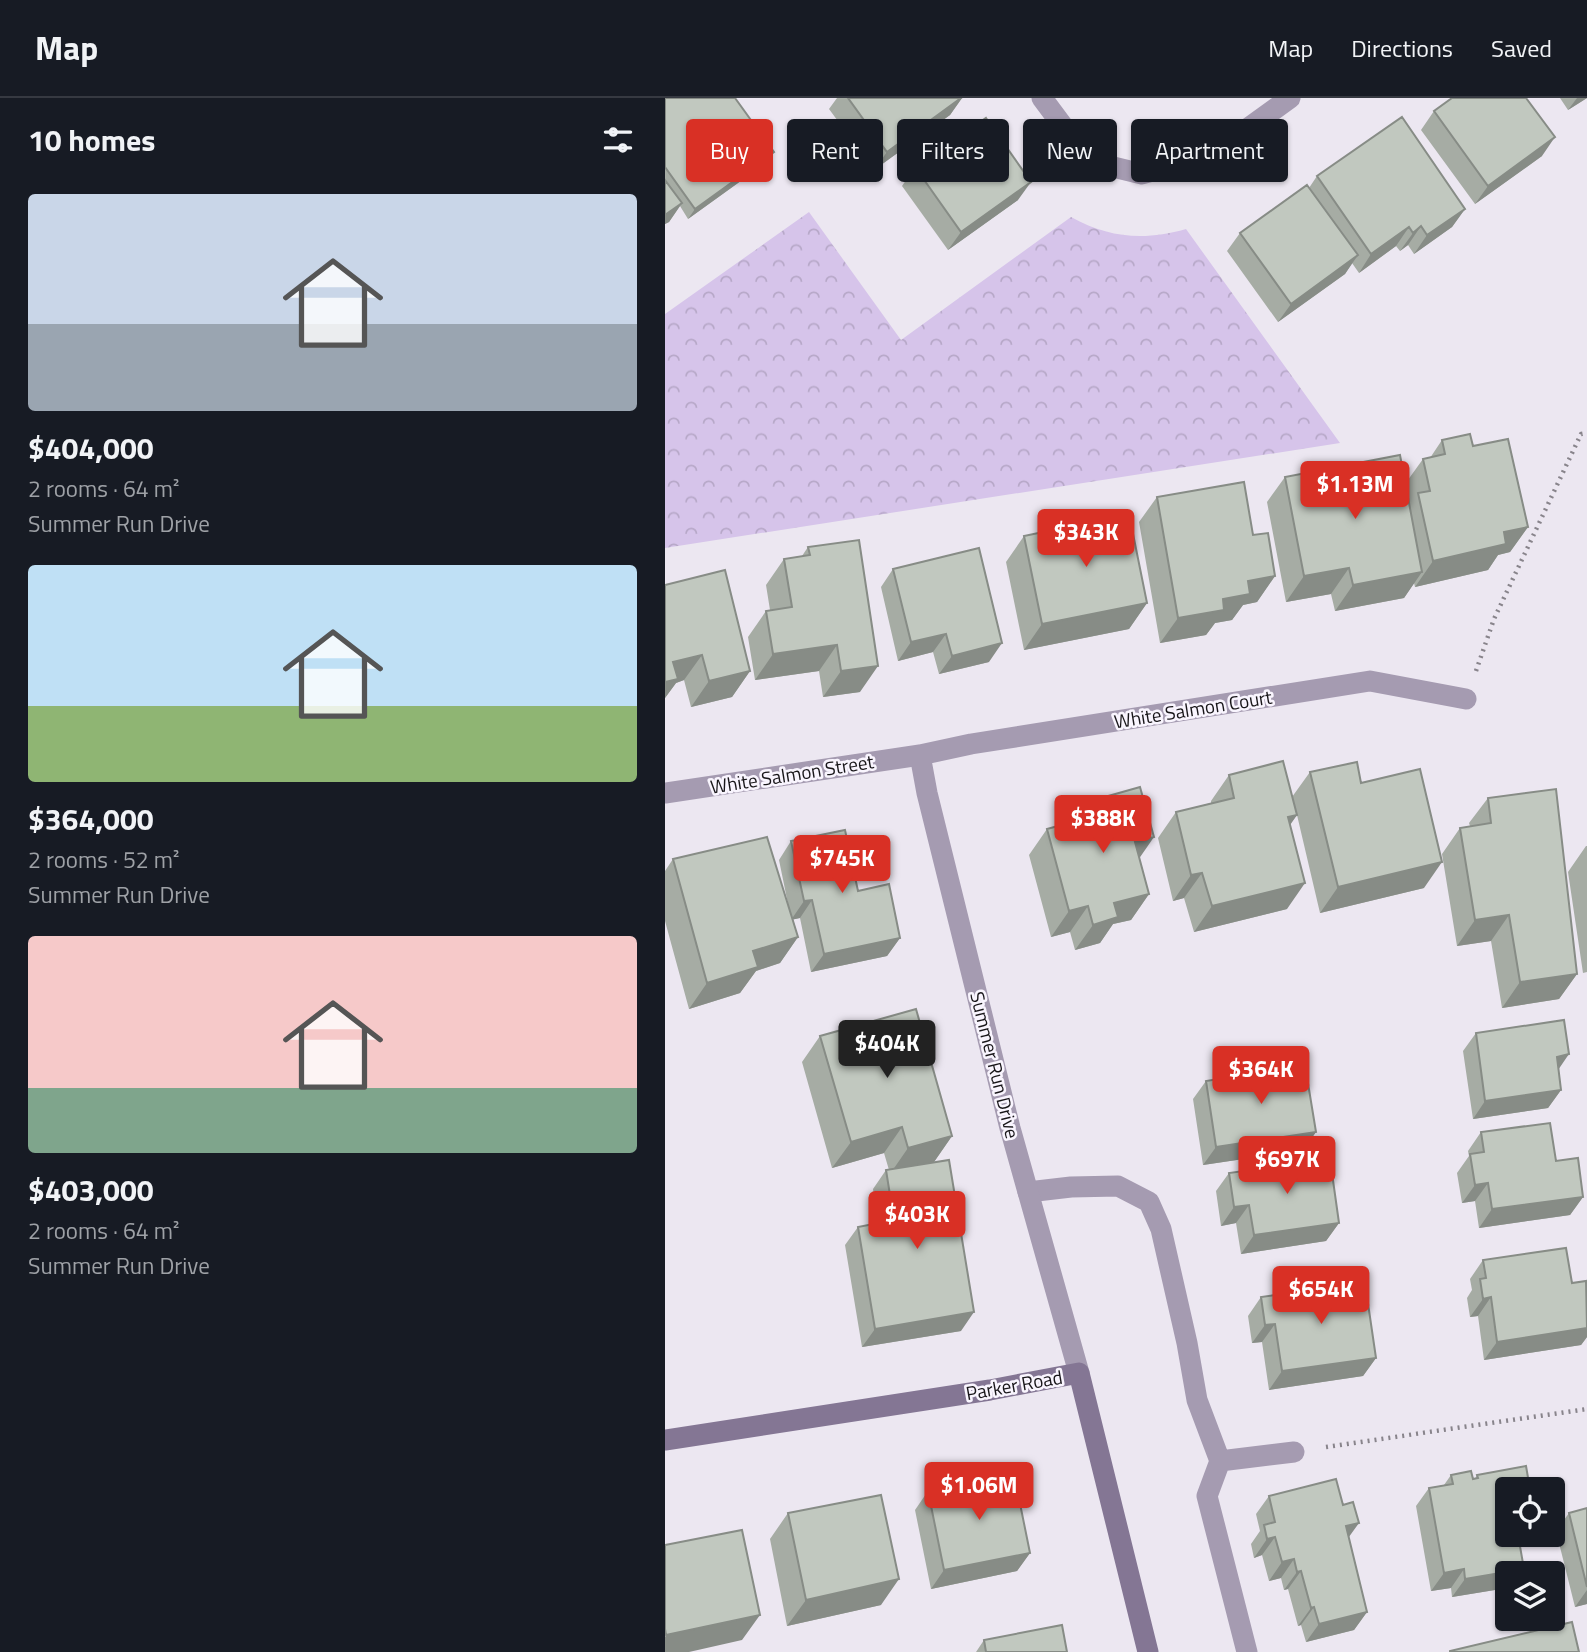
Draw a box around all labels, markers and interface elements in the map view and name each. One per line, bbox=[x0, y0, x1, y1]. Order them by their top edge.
text: Map bbox=[35, 23, 98, 73]
text: Map bbox=[1268, 30, 1313, 66]
text: Directions bbox=[1351, 30, 1453, 66]
text: Saved bbox=[1491, 30, 1552, 66]
text: 10 homes bbox=[28, 117, 155, 163]
chip: Buy bbox=[686, 119, 773, 182]
chip: Rent bbox=[787, 119, 883, 182]
chip: Filters bbox=[897, 119, 1009, 182]
chip: New bbox=[1023, 119, 1117, 182]
chip: Apartment bbox=[1131, 119, 1288, 182]
icon: filters bbox=[599, 121, 637, 159]
icon: home bbox=[270, 240, 396, 366]
text: $404,000 bbox=[28, 425, 154, 471]
pin: $1.13M bbox=[1298, 462, 1412, 521]
text: $1.13M bbox=[1316, 466, 1394, 501]
text: 2 rooms · 64 m² bbox=[28, 471, 179, 506]
text: Summer Run Drive bbox=[28, 506, 210, 541]
pin: $343K bbox=[1037, 510, 1135, 569]
text: $343K bbox=[1053, 514, 1119, 549]
icon: home bbox=[270, 611, 396, 737]
street label: White Salmon Court bbox=[1112, 682, 1274, 735]
street label: White Salmon Street bbox=[708, 746, 876, 801]
text: $364,000 bbox=[28, 796, 154, 842]
pin: $388K bbox=[1054, 796, 1152, 855]
text: $388K bbox=[1070, 800, 1136, 835]
pin: $745K bbox=[793, 836, 891, 895]
text: $745K bbox=[809, 840, 875, 875]
text: 2 rooms · 52 m² bbox=[28, 842, 179, 877]
text: Summer Run Drive bbox=[28, 877, 210, 912]
icon: home bbox=[270, 982, 396, 1108]
street label: Summer Run Drive bbox=[963, 989, 1028, 1141]
pin: $404K bbox=[838, 1020, 936, 1080]
text: $404K bbox=[854, 1025, 920, 1060]
pin: $364K bbox=[1212, 1046, 1310, 1106]
text: $364K bbox=[1228, 1051, 1294, 1086]
pin: $697K bbox=[1238, 1136, 1336, 1196]
text: $697K bbox=[1254, 1141, 1320, 1176]
text: $403,000 bbox=[28, 1167, 154, 1213]
pin: $403K bbox=[868, 1192, 966, 1251]
text: $403K bbox=[884, 1196, 950, 1231]
text: 2 rooms · 64 m² bbox=[28, 1213, 179, 1248]
text: Summer Run Drive bbox=[28, 1248, 210, 1283]
pin: $654K bbox=[1272, 1266, 1370, 1326]
text: $654K bbox=[1288, 1271, 1354, 1306]
street label: Parker Road bbox=[963, 1362, 1064, 1407]
pin: $1.06M bbox=[922, 1462, 1036, 1522]
text: $1.06M bbox=[940, 1467, 1018, 1502]
map controls bbox=[1495, 1477, 1565, 1631]
button: locate bbox=[1495, 1477, 1565, 1547]
button: layers bbox=[1495, 1561, 1565, 1631]

